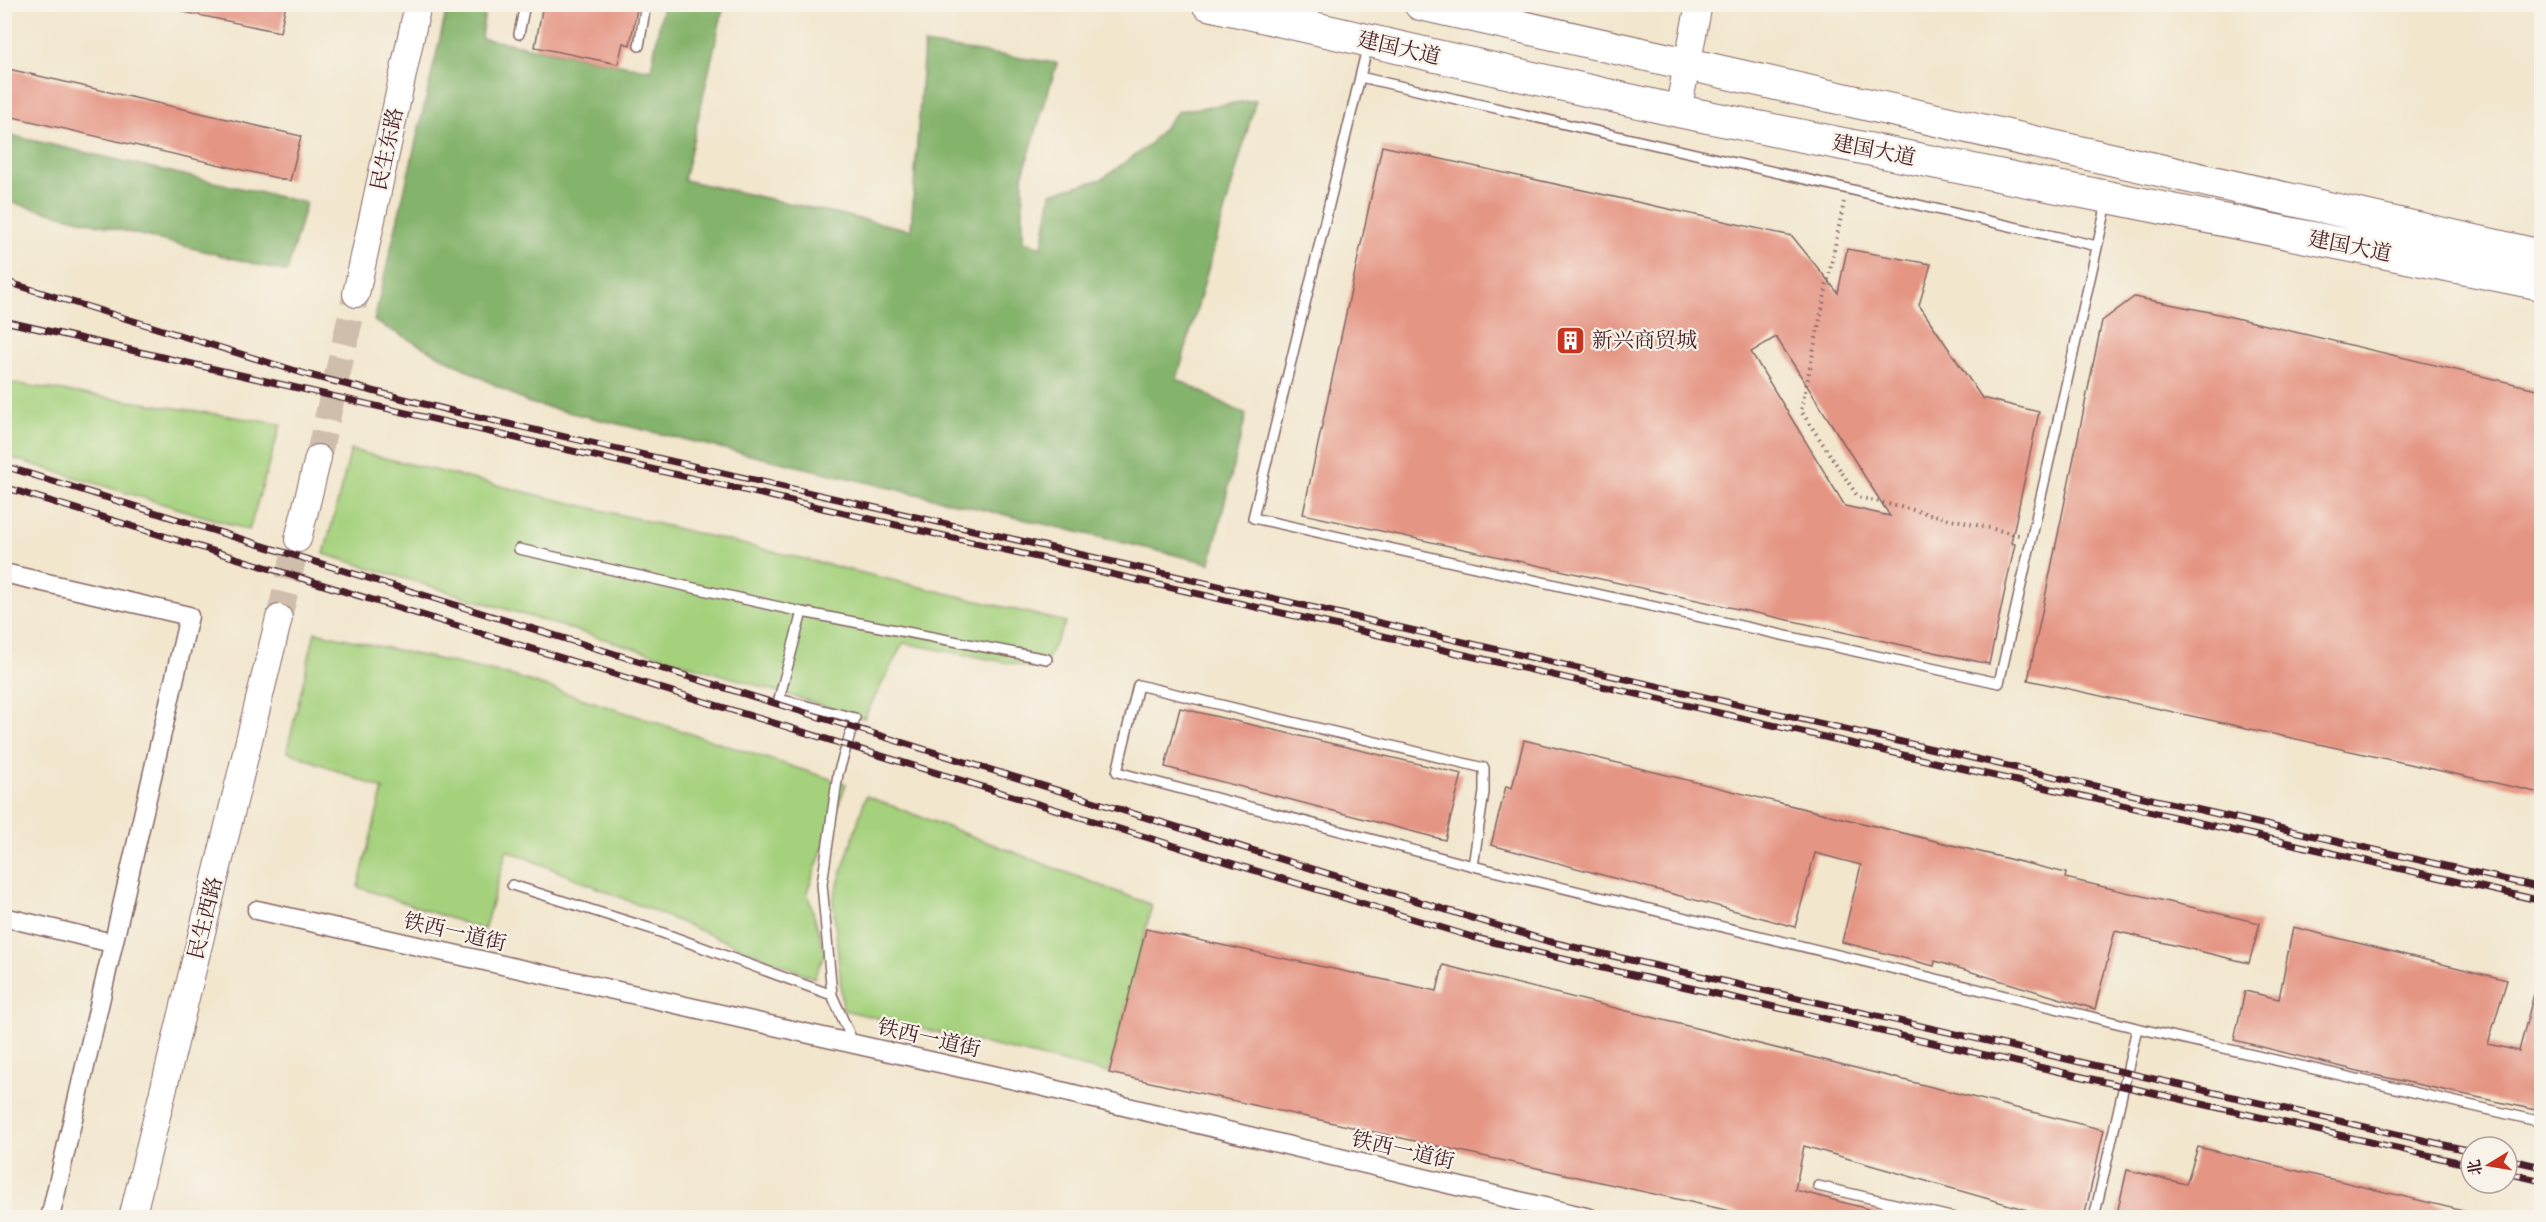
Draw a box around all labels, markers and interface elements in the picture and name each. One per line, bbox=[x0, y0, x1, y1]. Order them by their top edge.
street label: 建国大道 bbox=[1355, 27, 1443, 71]
street label: 民生东路 bbox=[367, 105, 409, 193]
street label: 建国大道 bbox=[1830, 130, 1918, 172]
street label: 建国大道 bbox=[2306, 226, 2394, 268]
building icon: 新兴商贸城 bbox=[1555, 324, 1587, 356]
place label: 新兴商贸城 bbox=[1592, 328, 1697, 354]
street label: 民生西路 bbox=[183, 874, 229, 962]
street label: 铁西一道街 bbox=[401, 908, 509, 957]
street label: 铁西一道街 bbox=[875, 1014, 983, 1063]
street label: 铁西一道街 bbox=[1349, 1126, 1457, 1175]
north arrow bbox=[2459, 1135, 2519, 1195]
text: 北 bbox=[2464, 1158, 2487, 1177]

